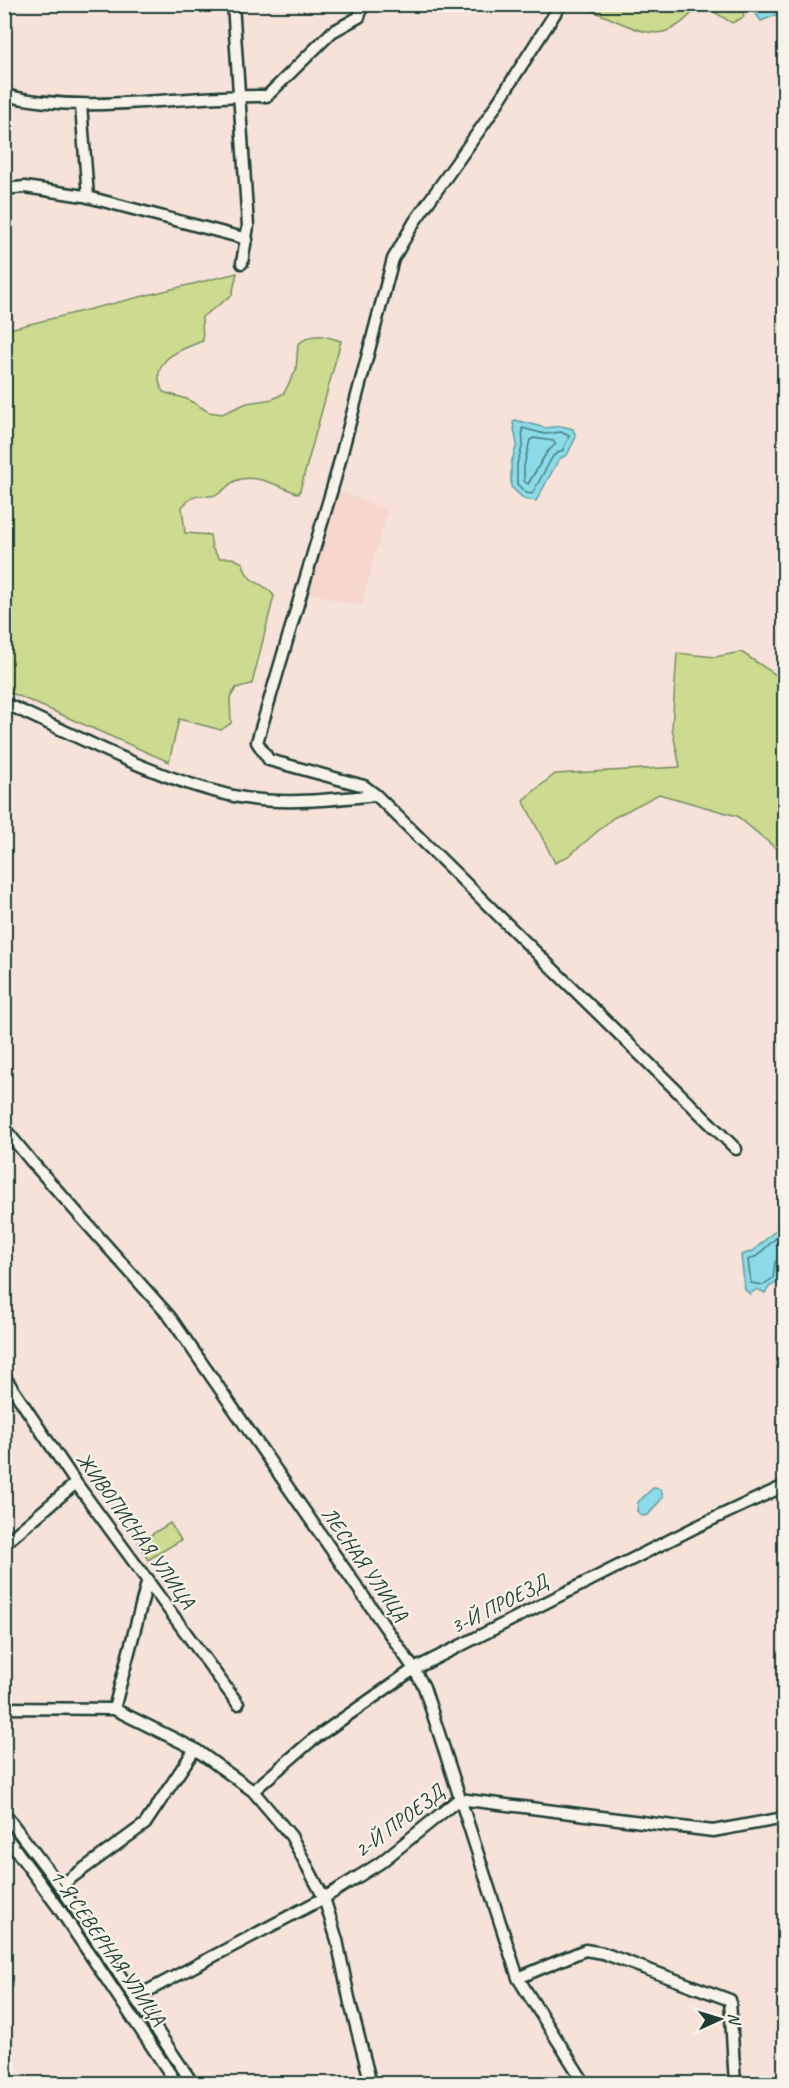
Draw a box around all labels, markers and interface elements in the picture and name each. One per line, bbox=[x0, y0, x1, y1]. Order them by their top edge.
street label: ЖИВОПИСНАЯ УЛИЦА bbox=[71, 1447, 202, 1613]
street label: ЛЕСНАЯ УЛИЦА bbox=[316, 1502, 414, 1627]
street label: 3-Й ПРОЕЗД bbox=[446, 1568, 553, 1639]
street label: 2-Й ПРОЕЗД bbox=[349, 1778, 450, 1863]
street label: 1-Я СЕВЕРНАЯ УЛИЦА bbox=[44, 1864, 172, 2030]
north arrow bbox=[690, 1989, 750, 2049]
text: N bbox=[724, 2012, 745, 2027]

